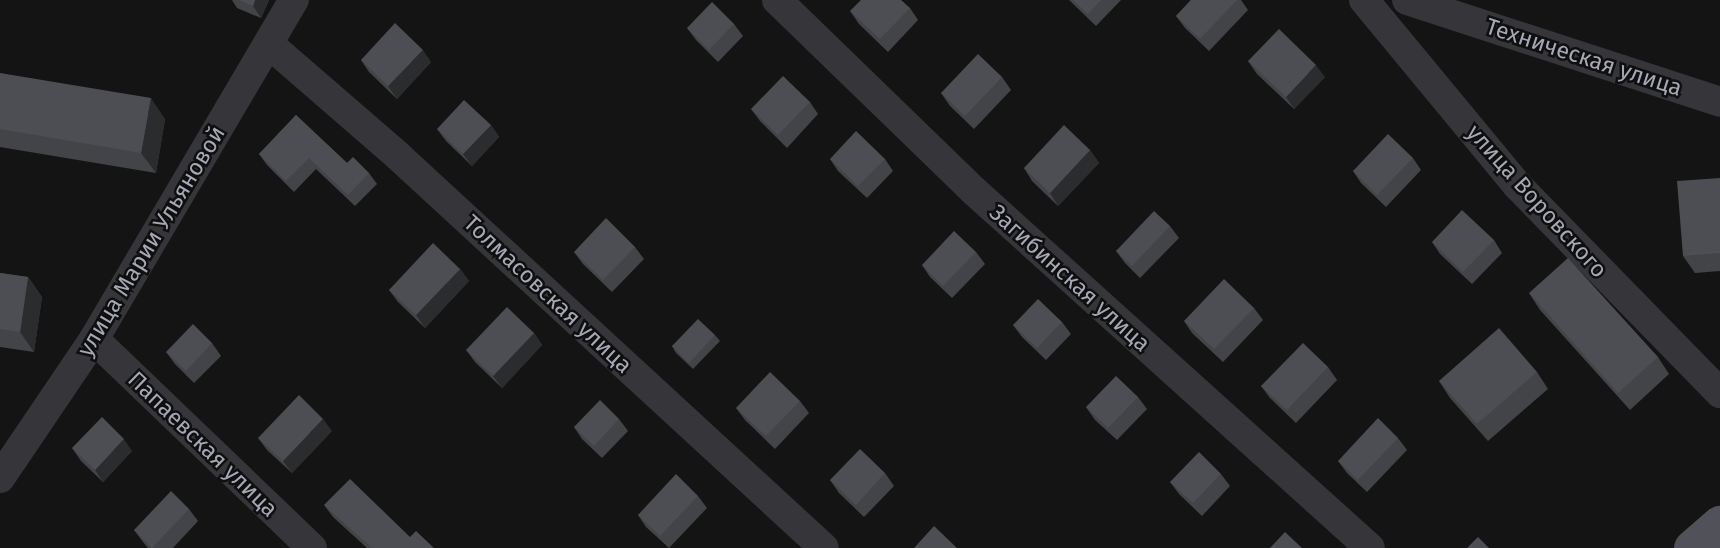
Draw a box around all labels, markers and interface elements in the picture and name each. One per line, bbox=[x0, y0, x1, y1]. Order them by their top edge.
street label: Техническая улица bbox=[1482, 12, 1686, 102]
street label: улица Воровского bbox=[1461, 119, 1613, 283]
street label: улица Марии Ульяновой bbox=[71, 121, 231, 361]
street label: Загибинская улица bbox=[984, 199, 1156, 357]
street label: Толмасовская улица bbox=[458, 209, 638, 379]
street label: Папаевская улица bbox=[122, 365, 284, 523]

